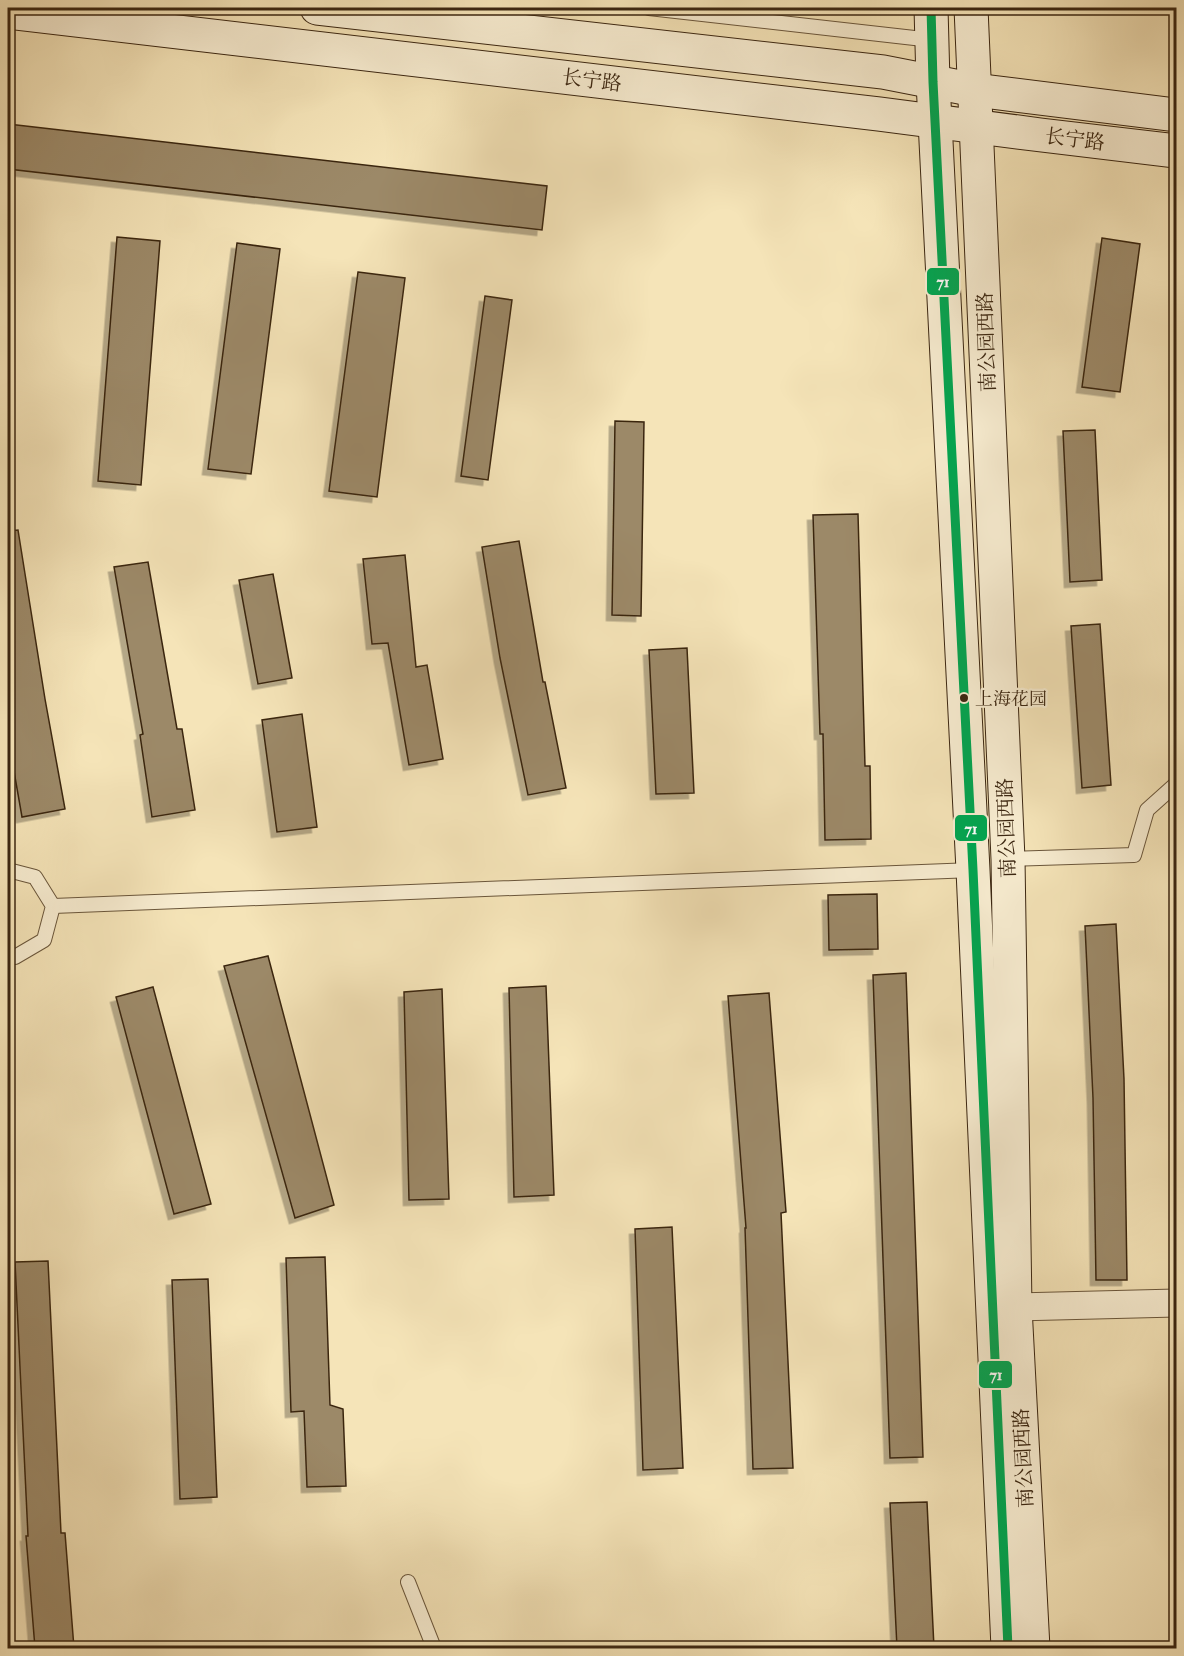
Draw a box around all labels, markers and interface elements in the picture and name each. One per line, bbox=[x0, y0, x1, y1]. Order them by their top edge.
street label: 长宁路 bbox=[561, 64, 623, 97]
street label: 长宁路 bbox=[1044, 123, 1106, 156]
line badge: 71 bbox=[926, 267, 960, 296]
text: 71 bbox=[936, 272, 950, 292]
street label: 南公园西路 bbox=[972, 292, 1001, 392]
place label: 上海花园 bbox=[975, 688, 1047, 711]
marker: 上海花园 bbox=[958, 692, 970, 704]
street label: 南公园西路 bbox=[992, 778, 1021, 878]
line badge: 71 bbox=[954, 814, 988, 842]
text: 71 bbox=[964, 819, 978, 839]
line badge: 71 bbox=[978, 1360, 1013, 1389]
text: 71 bbox=[989, 1365, 1003, 1385]
street label: 南公园西路 bbox=[1008, 1407, 1039, 1509]

